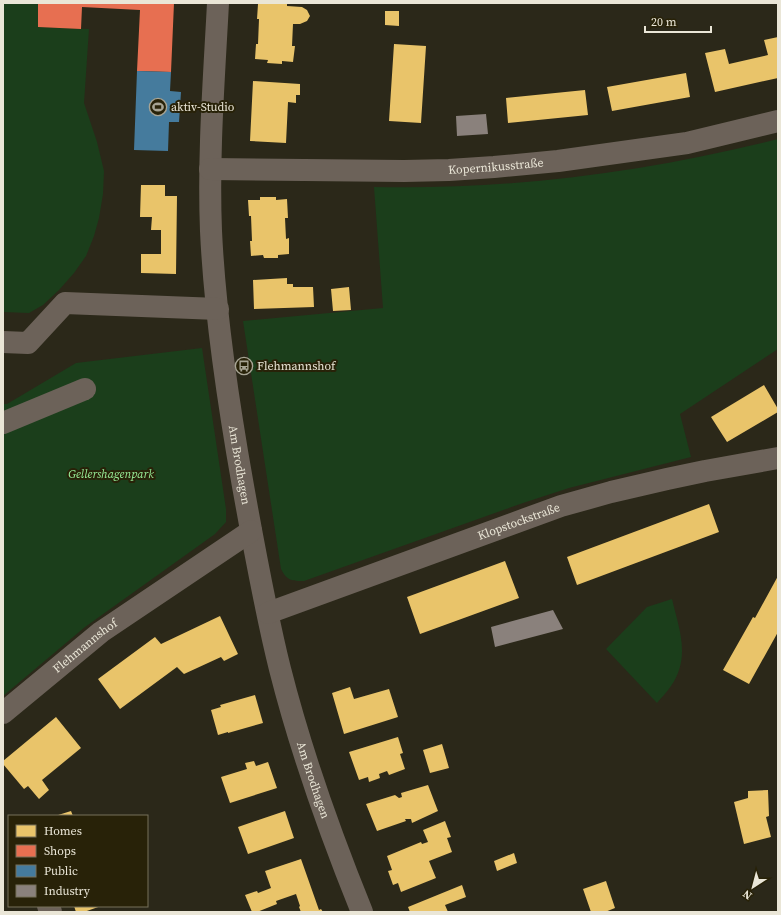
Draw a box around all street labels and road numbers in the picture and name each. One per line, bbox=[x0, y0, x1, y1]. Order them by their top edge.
street label: Kopernikusstraße bbox=[448, 154, 544, 178]
street label: Am Brodhagen bbox=[225, 424, 254, 506]
street label: Klopstockstraße bbox=[475, 499, 562, 544]
street label: Flehmannshof bbox=[49, 614, 122, 677]
street label: Am Brodhagen bbox=[293, 740, 334, 821]

